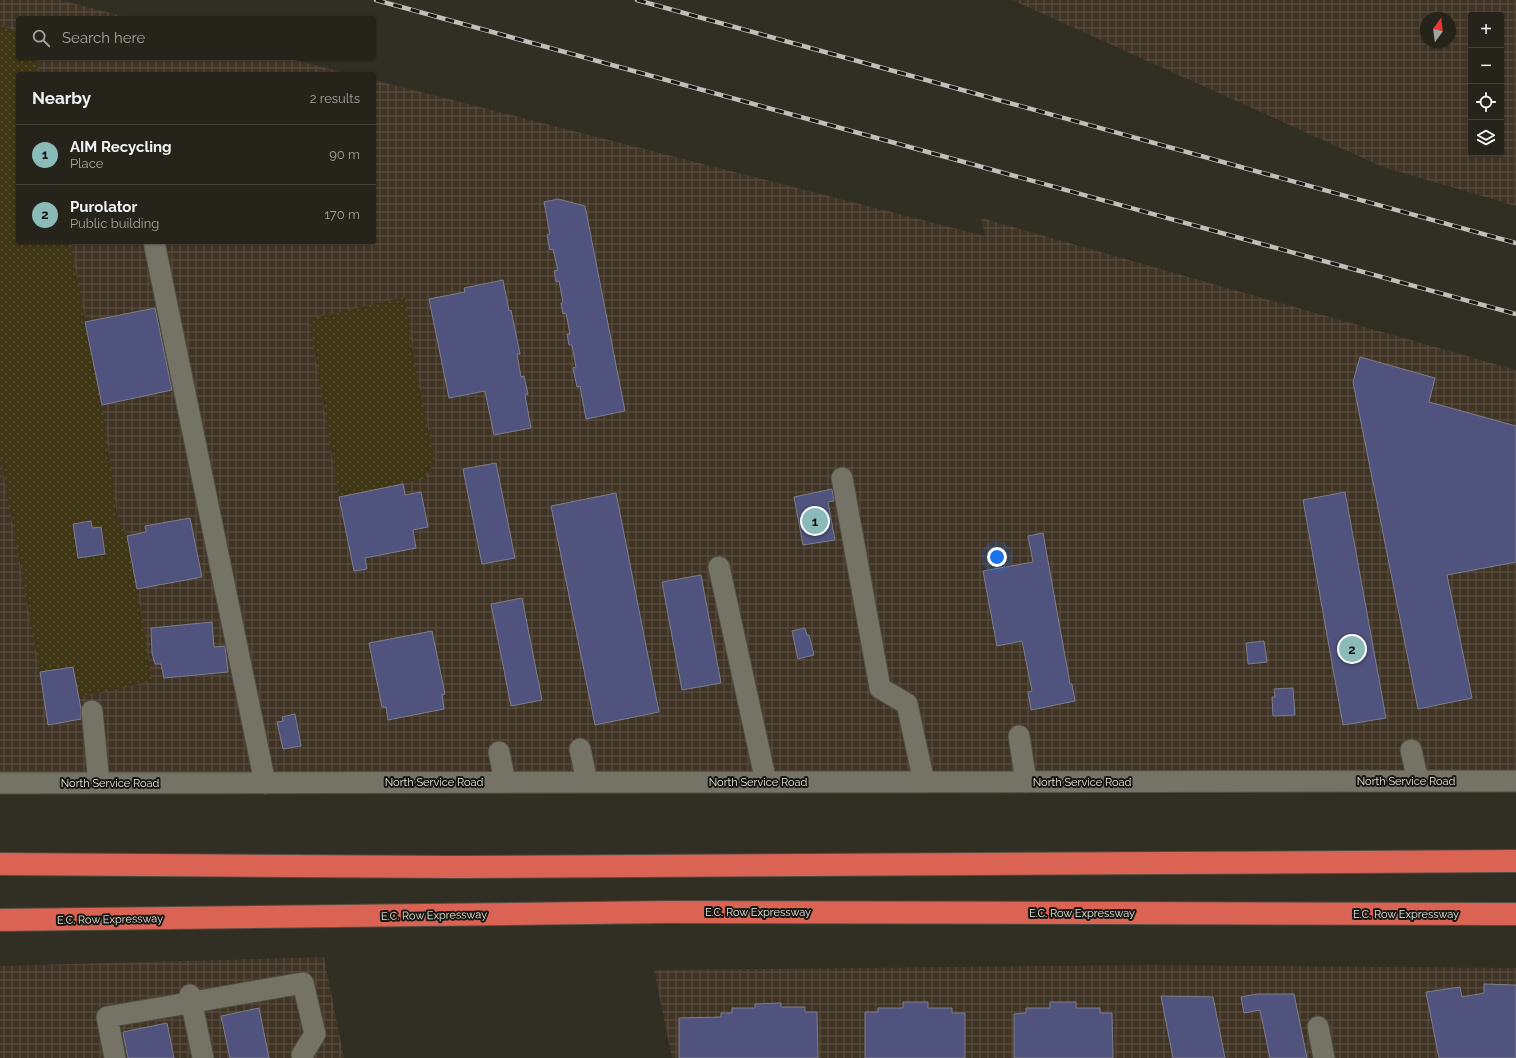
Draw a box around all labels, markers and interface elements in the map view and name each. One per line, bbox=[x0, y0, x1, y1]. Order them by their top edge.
north arrow bbox=[1420, 12, 1456, 48]
map controls bbox=[1468, 12, 1504, 156]
button: + bbox=[1468, 12, 1504, 48]
search box bbox=[16, 16, 376, 60]
icon: search bbox=[30, 27, 52, 49]
text: Search here bbox=[62, 29, 145, 47]
button: − bbox=[1468, 48, 1504, 84]
button: locate bbox=[1468, 84, 1504, 120]
text: Nearby bbox=[32, 88, 91, 108]
text: 2 results bbox=[310, 91, 360, 106]
button: layers bbox=[1468, 120, 1504, 156]
text: AIM Recycling bbox=[70, 138, 172, 156]
text: 1 bbox=[42, 147, 48, 162]
text: 90 m bbox=[329, 147, 360, 162]
text: Place bbox=[70, 156, 103, 171]
text: Purolator bbox=[70, 198, 137, 216]
text: 2 bbox=[41, 207, 49, 222]
text: 170 m bbox=[324, 207, 360, 222]
text: Public building bbox=[70, 216, 159, 231]
pin: 1 bbox=[802, 506, 828, 536]
your location bbox=[987, 547, 1007, 567]
pin: 2 bbox=[1339, 634, 1365, 664]
street label: North Service Road bbox=[1357, 775, 1455, 788]
street label: North Service Road bbox=[385, 776, 483, 789]
street label: North Service Road bbox=[709, 776, 807, 789]
street label: North Service Road bbox=[1033, 776, 1131, 789]
street label: North Service Road bbox=[61, 777, 159, 790]
street label: E.C. Row Expressway bbox=[705, 906, 811, 919]
street label: E.C. Row Expressway bbox=[1029, 907, 1135, 920]
street label: E.C. Row Expressway bbox=[381, 908, 487, 923]
street label: E.C. Row Expressway bbox=[1353, 908, 1459, 921]
street label: E.C. Row Expressway bbox=[57, 912, 163, 927]

